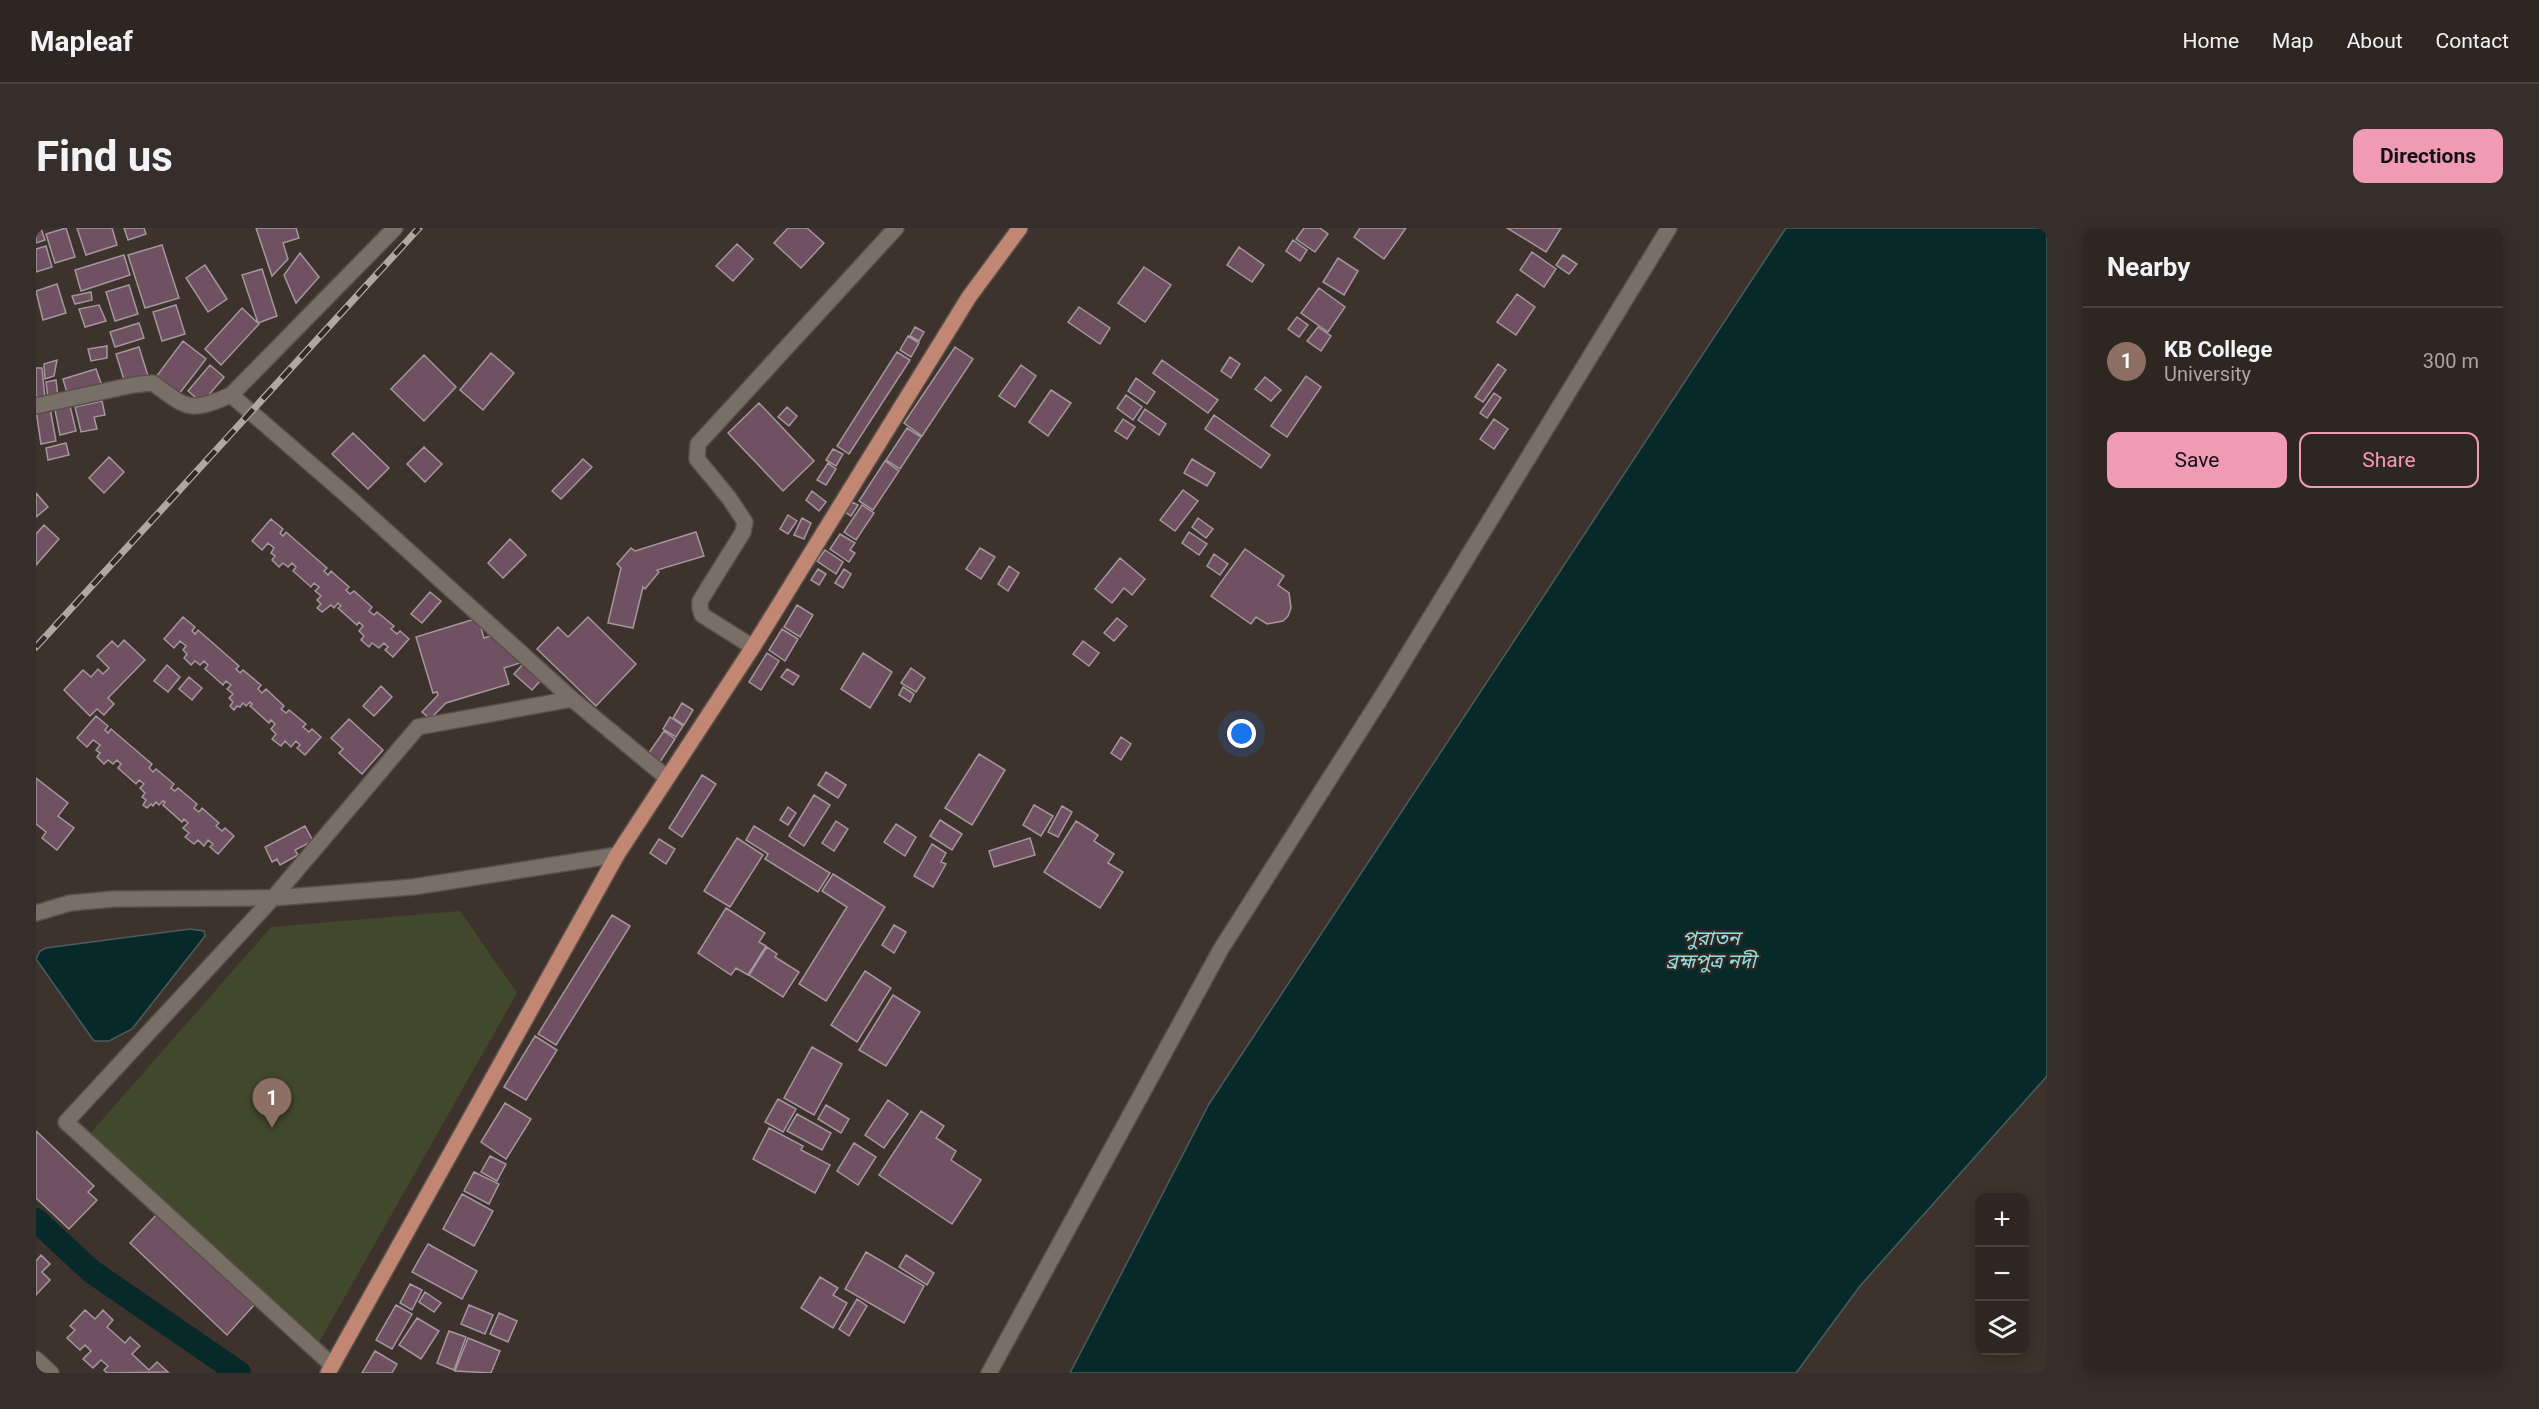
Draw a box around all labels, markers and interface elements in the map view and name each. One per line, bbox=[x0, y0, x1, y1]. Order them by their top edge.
text: Mapleaf bbox=[30, 25, 133, 58]
text: Home bbox=[2183, 29, 2239, 53]
text: Map bbox=[2272, 29, 2314, 53]
text: About bbox=[2347, 29, 2403, 53]
text: Contact bbox=[2436, 29, 2509, 53]
button: Directions bbox=[2353, 129, 2503, 183]
text: Find us bbox=[36, 132, 173, 181]
text: Nearby bbox=[2107, 252, 2190, 282]
text: KB College bbox=[2164, 337, 2272, 362]
text: 1 bbox=[2121, 349, 2132, 373]
text: 300 m bbox=[2423, 349, 2479, 373]
text: University bbox=[2164, 362, 2251, 386]
button: Save bbox=[2107, 432, 2287, 488]
button: Share bbox=[2299, 432, 2479, 488]
your location bbox=[1227, 719, 1256, 748]
water label: পুরাতন ব্রহ্মপুত্র নদী bbox=[1666, 926, 1760, 973]
pin: 1 bbox=[252, 1078, 292, 1128]
map controls bbox=[1975, 1193, 2029, 1355]
button: + bbox=[1975, 1193, 2029, 1247]
button: − bbox=[1975, 1247, 2029, 1301]
button: layers bbox=[1975, 1301, 2029, 1355]

